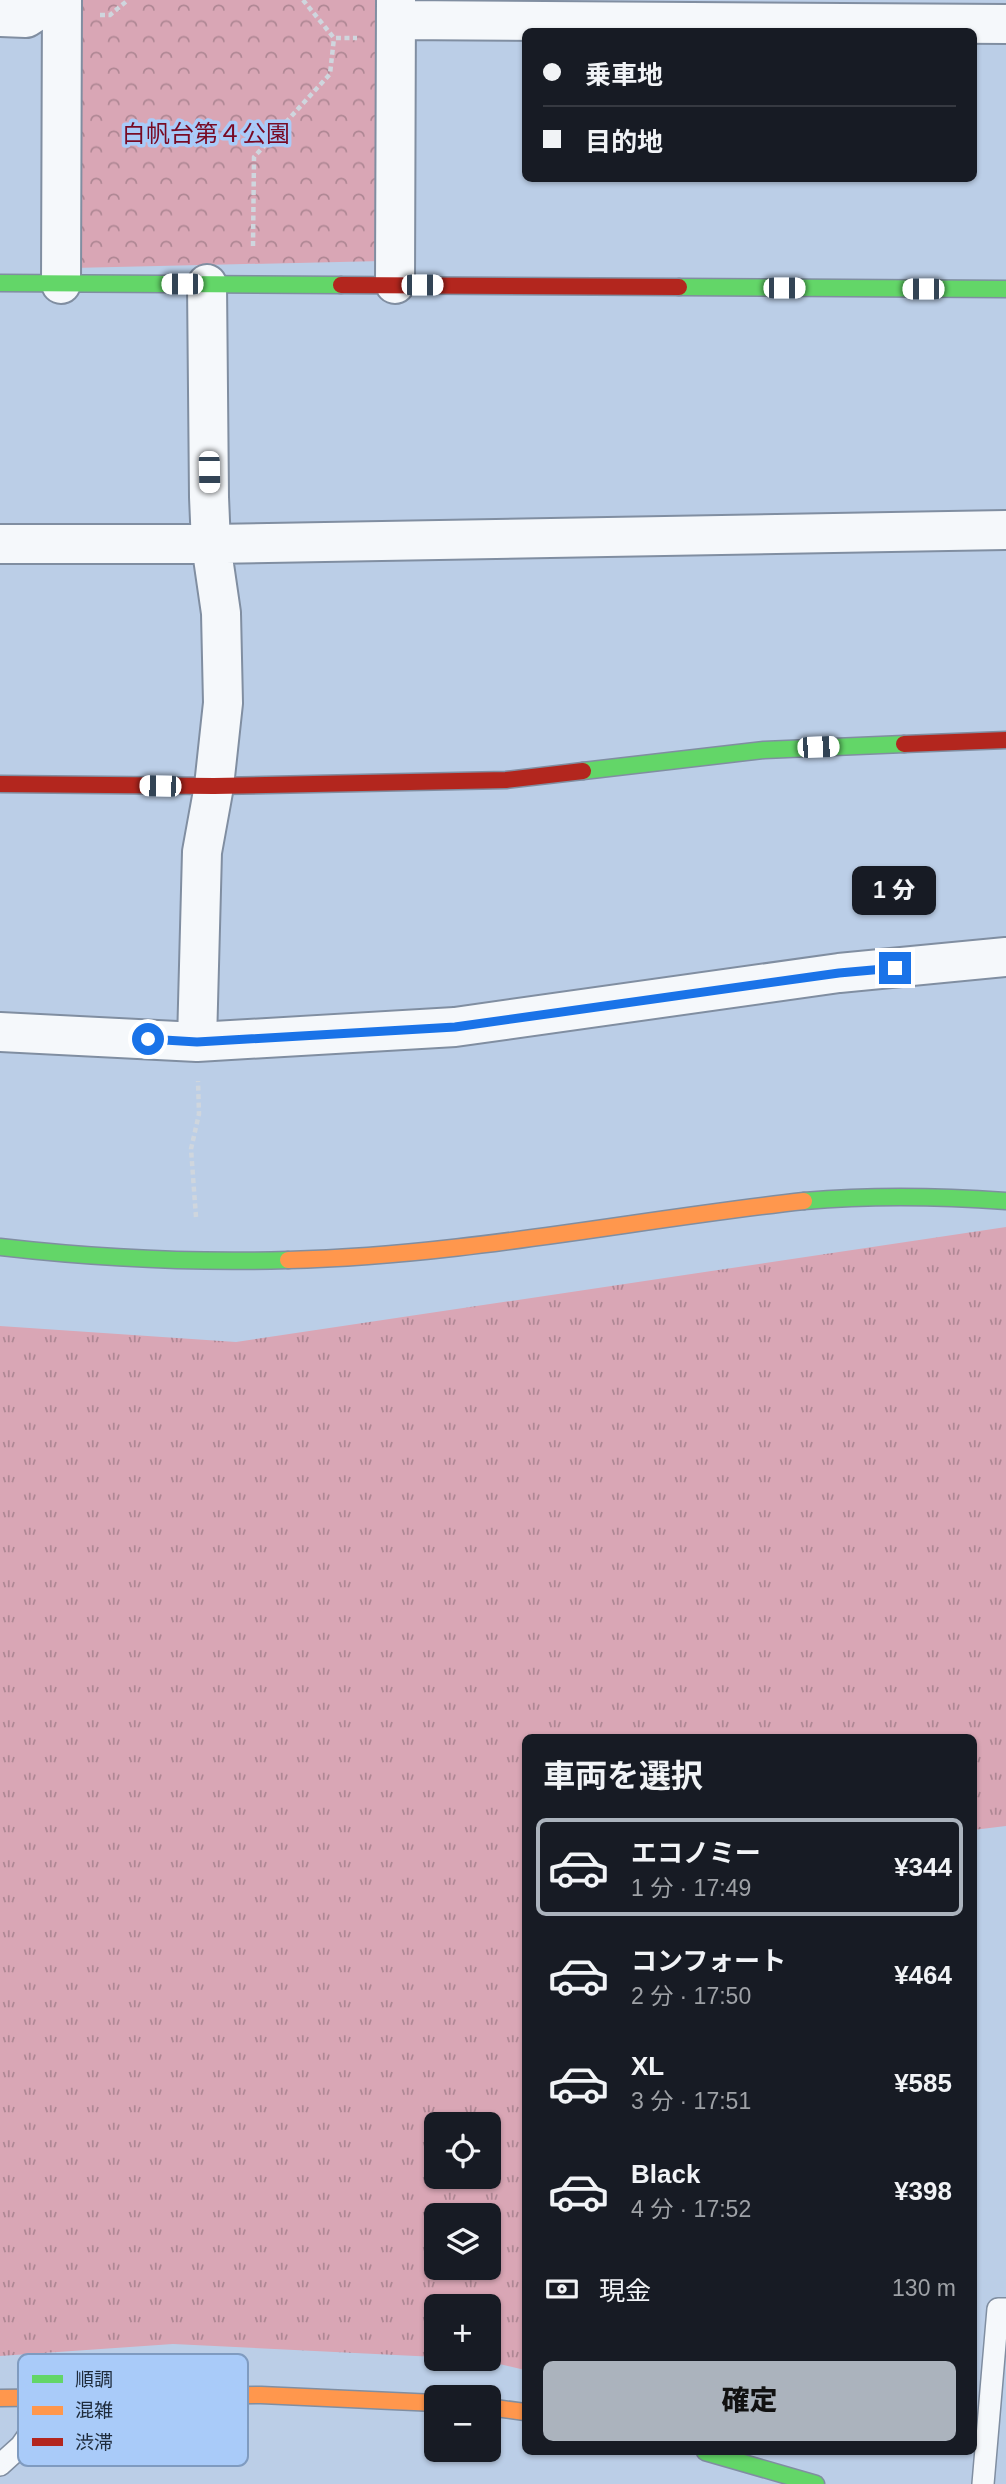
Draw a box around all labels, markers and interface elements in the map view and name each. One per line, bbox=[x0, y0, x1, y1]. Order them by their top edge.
text: 乗車地 bbox=[585, 60, 663, 90]
park label: 白帆台第４公園 bbox=[122, 120, 290, 147]
text: 目的地 bbox=[585, 127, 663, 157]
car bbox=[162, 274, 204, 295]
car bbox=[402, 275, 444, 296]
car bbox=[764, 278, 806, 299]
car bbox=[903, 279, 945, 300]
car bbox=[199, 451, 220, 493]
car bbox=[797, 736, 840, 758]
car bbox=[139, 775, 182, 797]
callout: 1 分 bbox=[853, 866, 937, 916]
text: 1 分 bbox=[873, 877, 915, 903]
route end bbox=[879, 952, 911, 984]
route start bbox=[132, 1023, 164, 1055]
text: 車両を選択 bbox=[543, 1758, 703, 1794]
icon: car bbox=[547, 1836, 610, 1899]
text: エコノミー bbox=[631, 1838, 761, 1868]
text: ¥344 bbox=[894, 1852, 952, 1882]
text: 1 分 · 17:49 bbox=[631, 1875, 751, 1901]
icon: car bbox=[547, 1944, 610, 2007]
text: コンフォート bbox=[631, 1946, 786, 1976]
text: ¥464 bbox=[894, 1960, 952, 1990]
text: 2 分 · 17:50 bbox=[631, 1983, 751, 2009]
text: XL bbox=[631, 2051, 664, 2081]
icon: car bbox=[547, 2052, 610, 2115]
text: ¥585 bbox=[894, 2068, 952, 2098]
text: 3 分 · 17:51 bbox=[631, 2088, 751, 2114]
map controls bbox=[424, 2112, 501, 2462]
button: locate bbox=[424, 2112, 501, 2189]
text: Black bbox=[631, 2159, 700, 2189]
icon: car bbox=[547, 2160, 610, 2223]
text: ¥398 bbox=[894, 2176, 952, 2206]
text: 4 分 · 17:52 bbox=[631, 2196, 751, 2222]
button: layers bbox=[424, 2203, 501, 2280]
icon: cash bbox=[543, 2270, 581, 2308]
text: 130 m bbox=[892, 2275, 956, 2301]
text: 現金 bbox=[599, 2276, 651, 2306]
button: + bbox=[424, 2294, 501, 2371]
legend bbox=[18, 2354, 248, 2466]
button: 確定 bbox=[543, 2361, 956, 2441]
text: 順調 bbox=[75, 2369, 113, 2390]
button: − bbox=[424, 2385, 501, 2462]
text: 混雑 bbox=[75, 2400, 113, 2421]
text: 渋滞 bbox=[75, 2432, 113, 2453]

